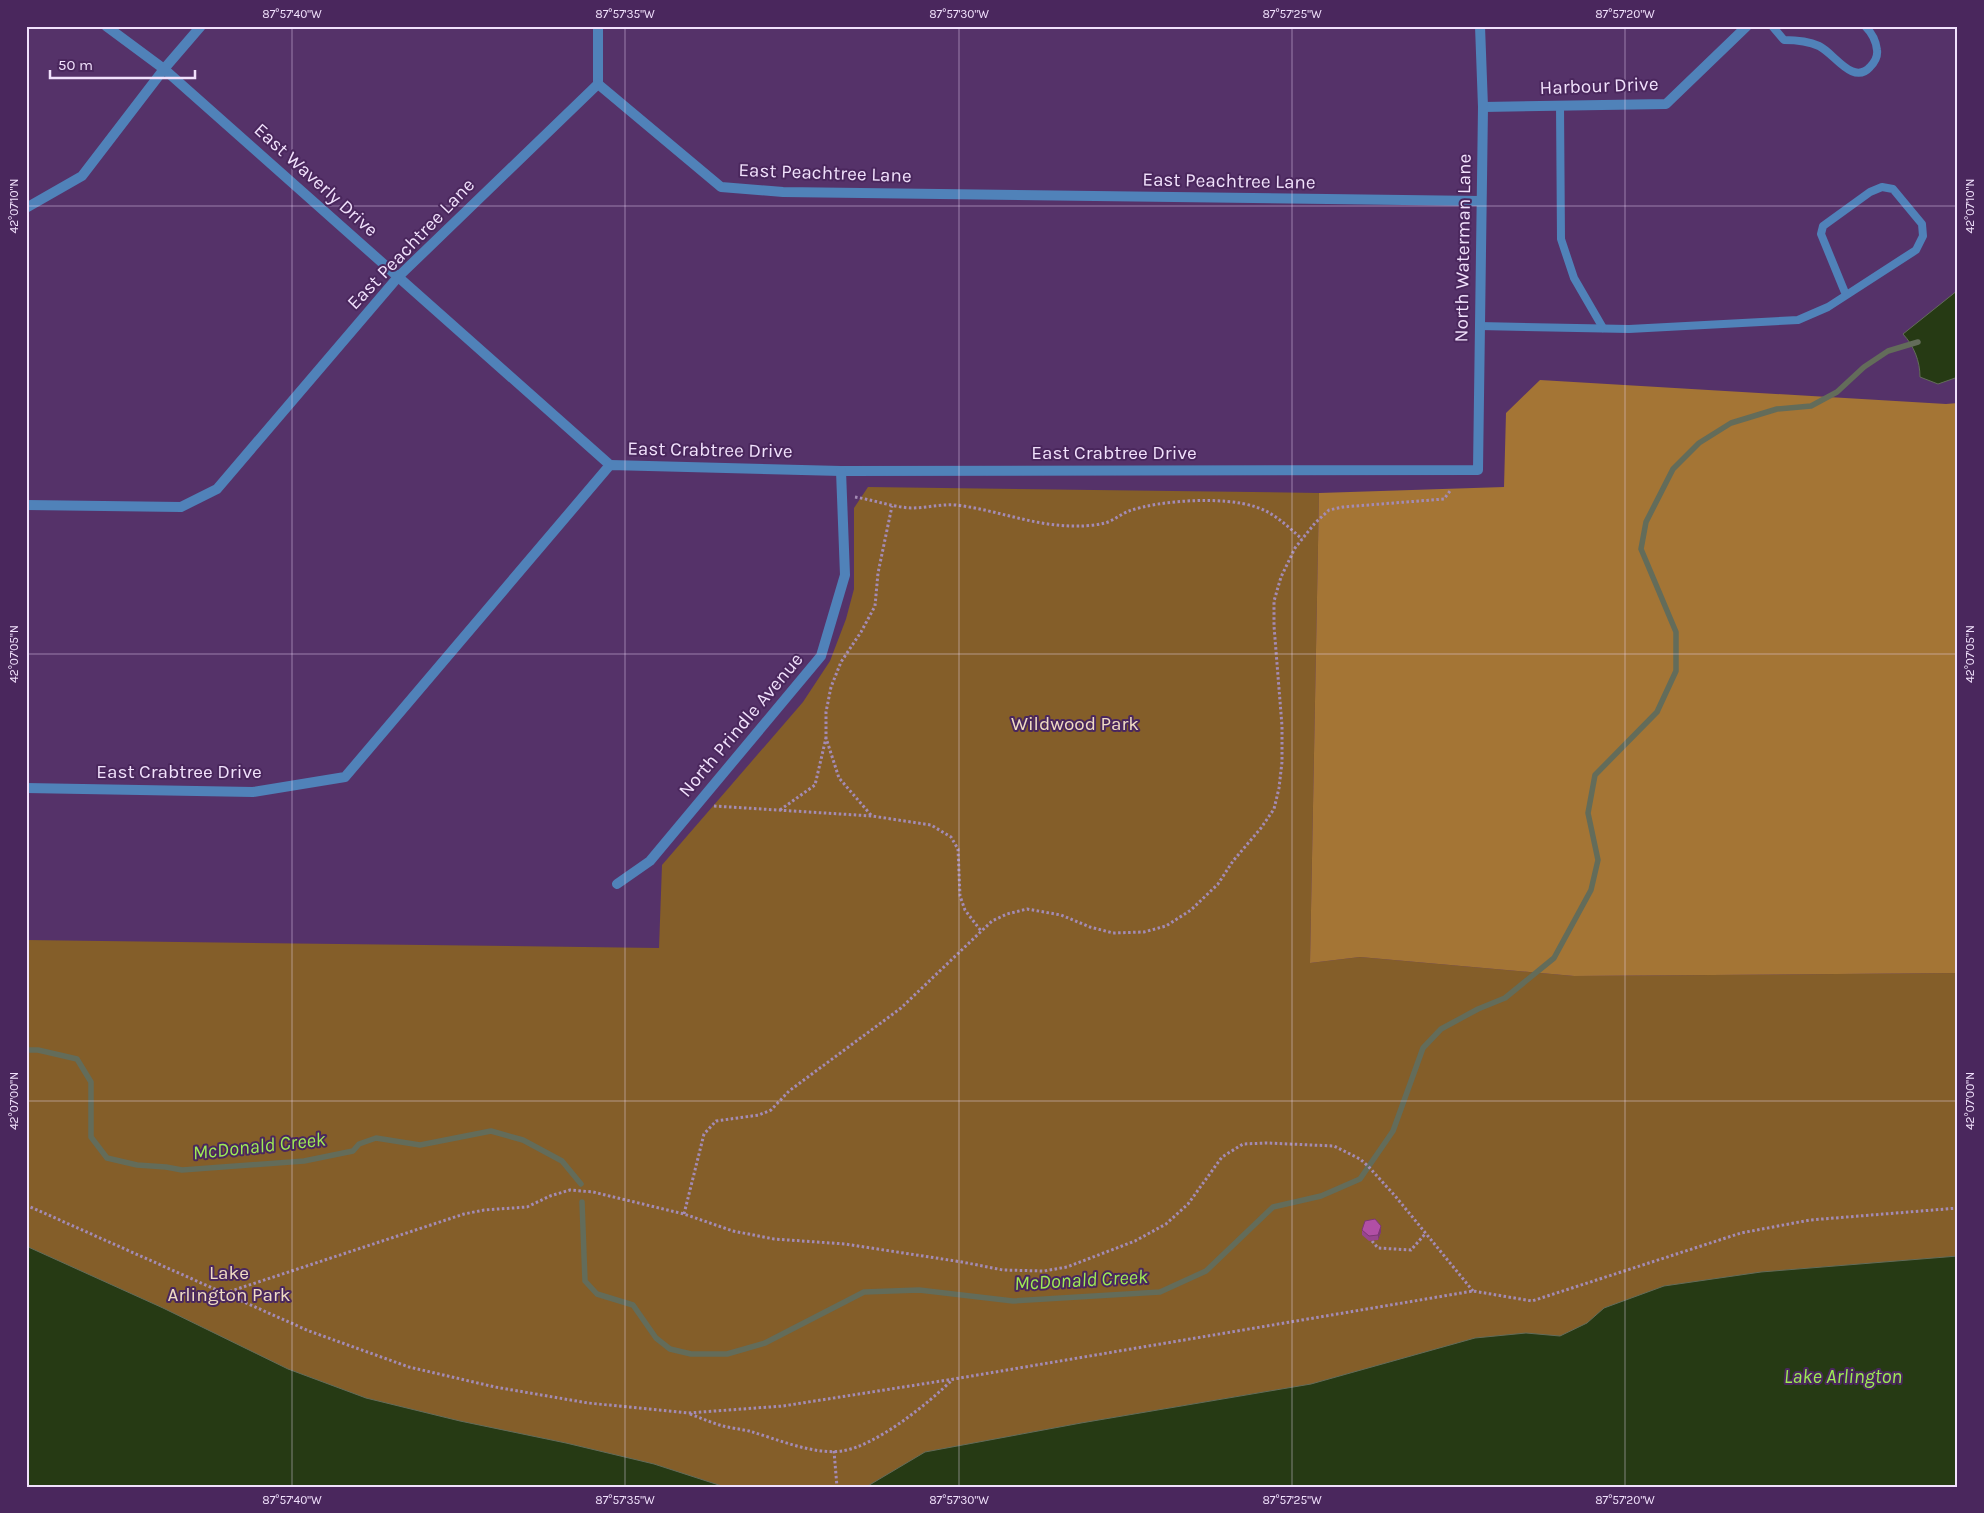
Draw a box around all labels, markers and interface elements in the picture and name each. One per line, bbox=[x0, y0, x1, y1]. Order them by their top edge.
text: 87°57'40"W bbox=[262, 7, 322, 21]
text: 87°57'35"W bbox=[595, 7, 655, 21]
text: 87°57'30"W bbox=[929, 7, 989, 21]
text: 87°57'25"W bbox=[1262, 7, 1322, 21]
text: 87°57'20"W bbox=[1595, 7, 1655, 21]
scale bar bbox=[50, 48, 195, 80]
text: 50 m bbox=[58, 56, 93, 74]
street label: Harbour Drive bbox=[1539, 73, 1659, 99]
street label: East Waverly Drive bbox=[250, 119, 382, 241]
street label: North Waterman Lane bbox=[1450, 153, 1476, 343]
street label: East Peachtree Lane bbox=[738, 159, 912, 187]
street label: East Peachtree Lane bbox=[1142, 168, 1316, 194]
street label: East Peachtree Lane bbox=[343, 174, 479, 314]
text: 42°07'10"N bbox=[7, 178, 21, 234]
text: 42°07'10"N bbox=[1963, 178, 1977, 234]
street label: East Crabtree Drive bbox=[627, 438, 793, 462]
street label: East Crabtree Drive bbox=[1031, 442, 1197, 464]
text: 42°07'05"N bbox=[7, 625, 21, 683]
text: 42°07'05"N bbox=[1963, 625, 1977, 683]
street label: North Prindle Avenue bbox=[674, 649, 808, 801]
park label: Wildwood Park bbox=[1011, 713, 1139, 735]
street label: East Crabtree Drive bbox=[96, 761, 262, 783]
text: 42°07'00"N bbox=[7, 1072, 21, 1130]
text: 42°07'00"N bbox=[1963, 1072, 1977, 1130]
water label: McDonald Creek bbox=[191, 1127, 328, 1164]
park label: Lake Arlington Park bbox=[167, 1262, 291, 1306]
water label: McDonald Creek bbox=[1014, 1265, 1149, 1295]
water label: Lake Arlington bbox=[1784, 1365, 1902, 1388]
text: 87°57'40"W bbox=[262, 1493, 322, 1507]
text: 87°57'35"W bbox=[595, 1493, 655, 1507]
text: 87°57'30"W bbox=[929, 1493, 989, 1507]
text: 87°57'25"W bbox=[1262, 1493, 1322, 1507]
text: 87°57'20"W bbox=[1595, 1493, 1655, 1507]

